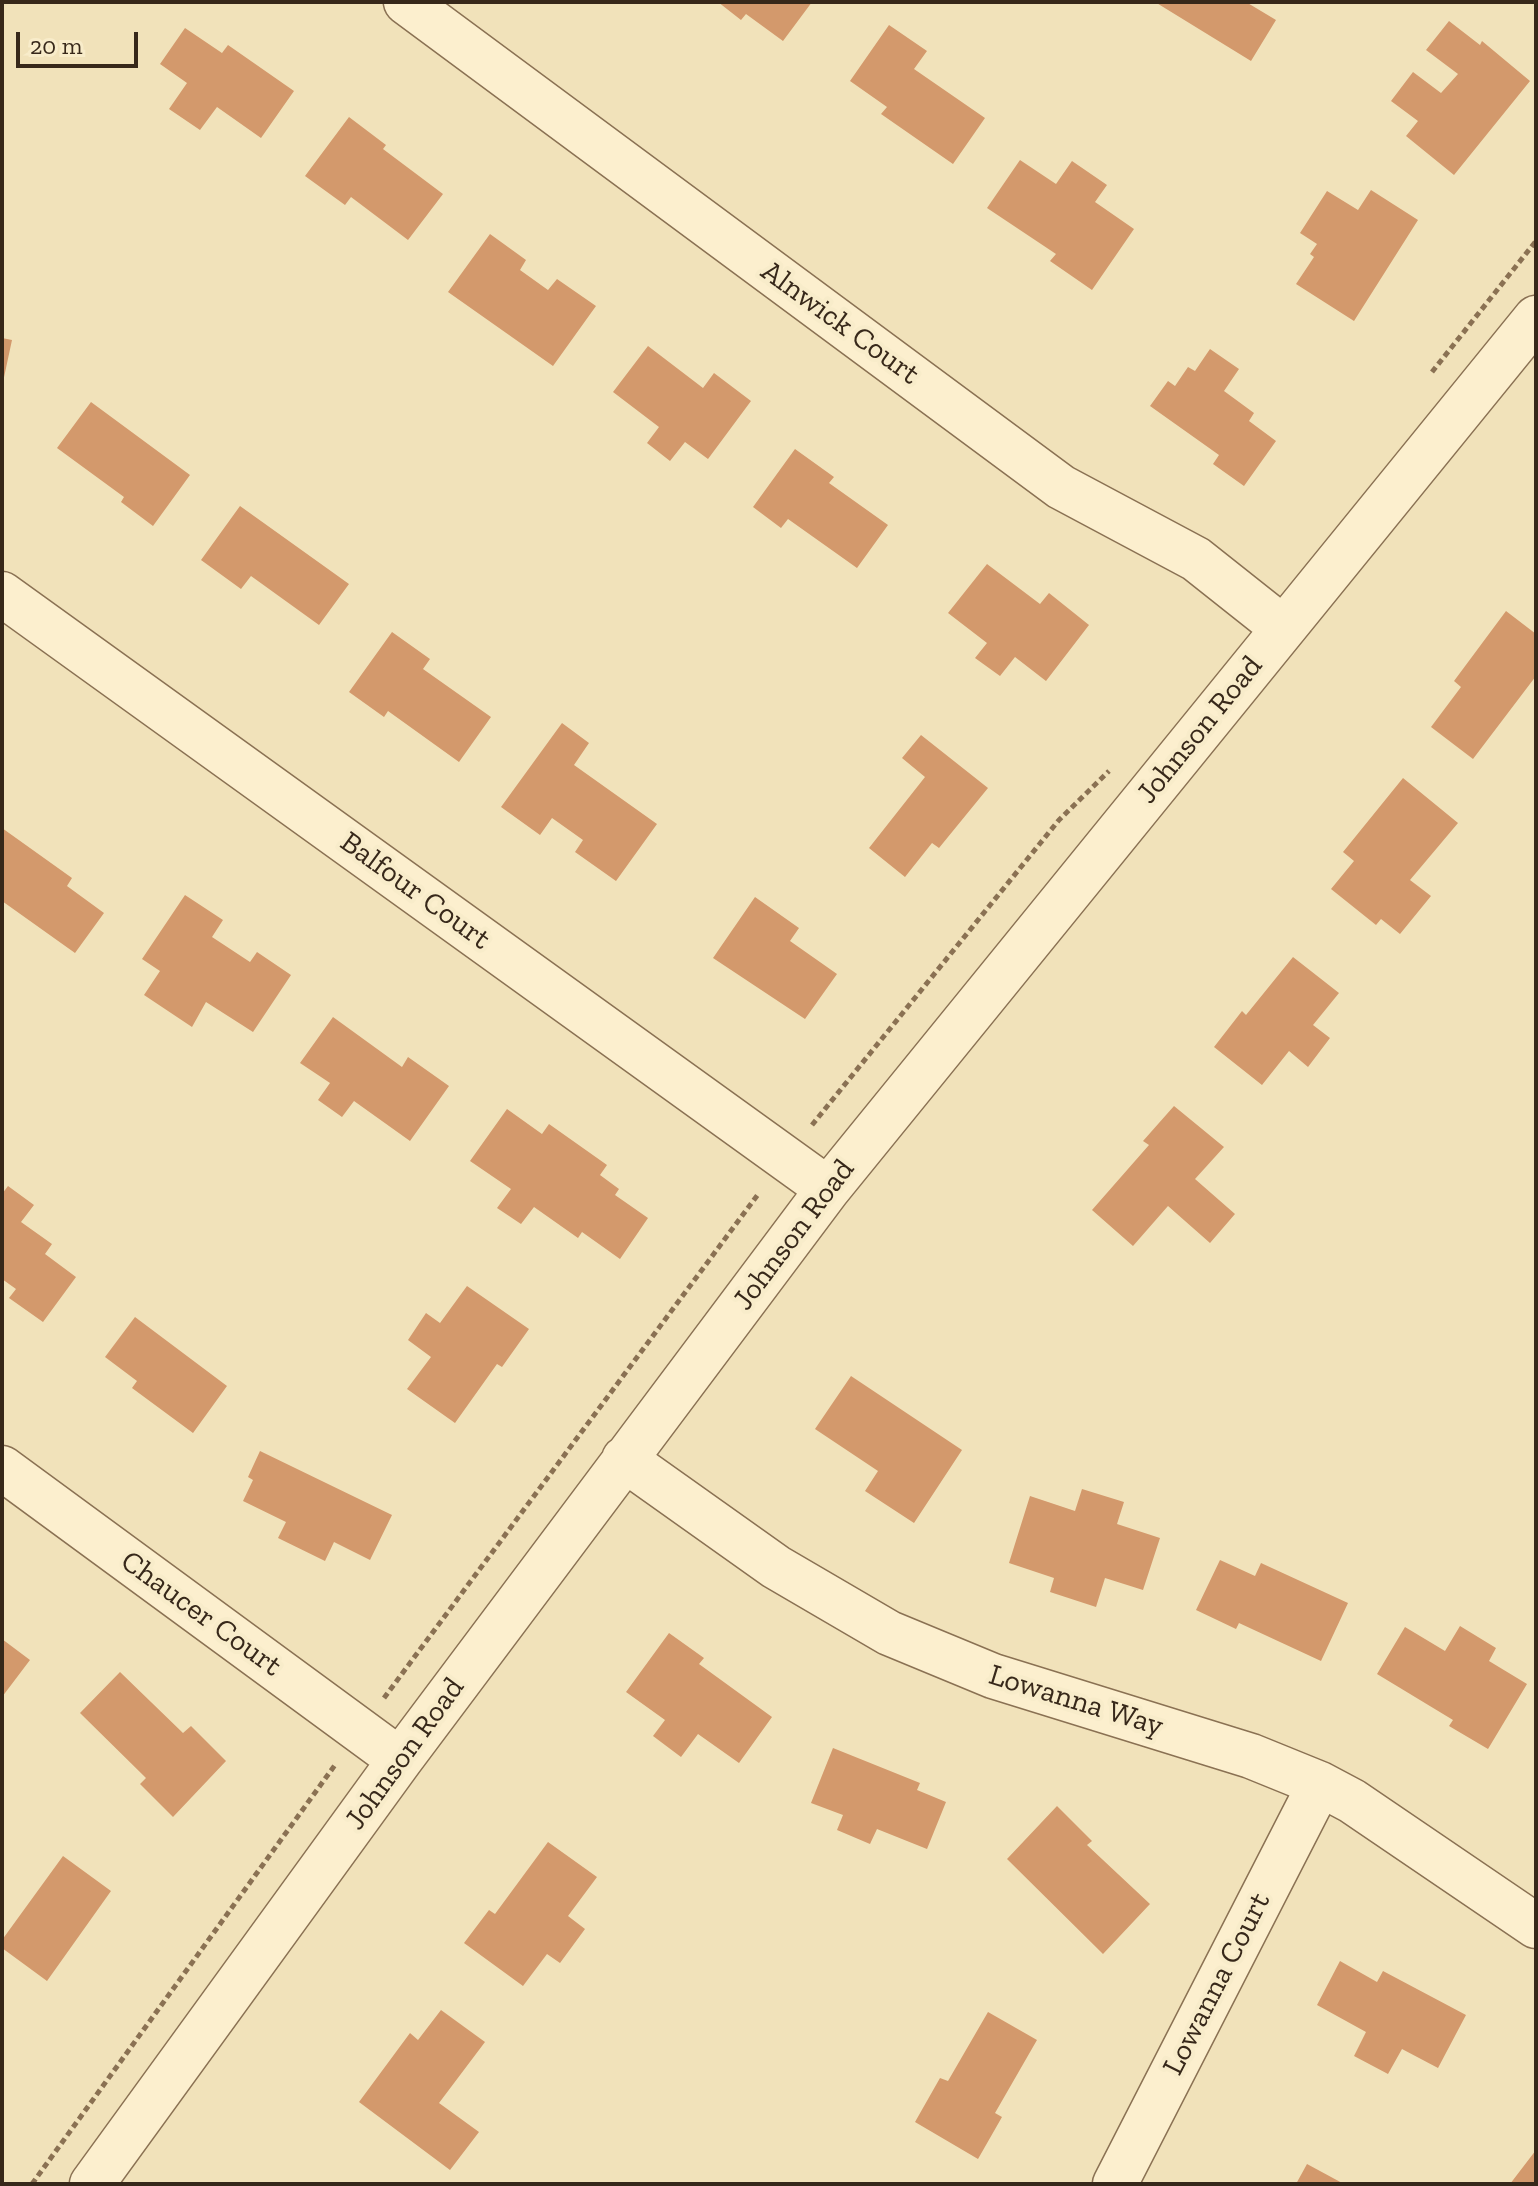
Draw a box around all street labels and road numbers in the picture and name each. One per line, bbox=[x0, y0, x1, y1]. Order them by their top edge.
street label: Alnwick Court bbox=[754, 253, 926, 393]
street label: Johnson Road bbox=[1130, 649, 1270, 811]
street label: Balfour Court bbox=[333, 824, 497, 958]
street label: Johnson Road bbox=[726, 1153, 862, 1317]
street label: Chaucer Court bbox=[113, 1544, 289, 1684]
street label: Lowanna Way bbox=[984, 1657, 1168, 1745]
street label: Johnson Road bbox=[338, 1671, 472, 1837]
street label: Lowanna Court bbox=[1156, 1887, 1278, 2081]

